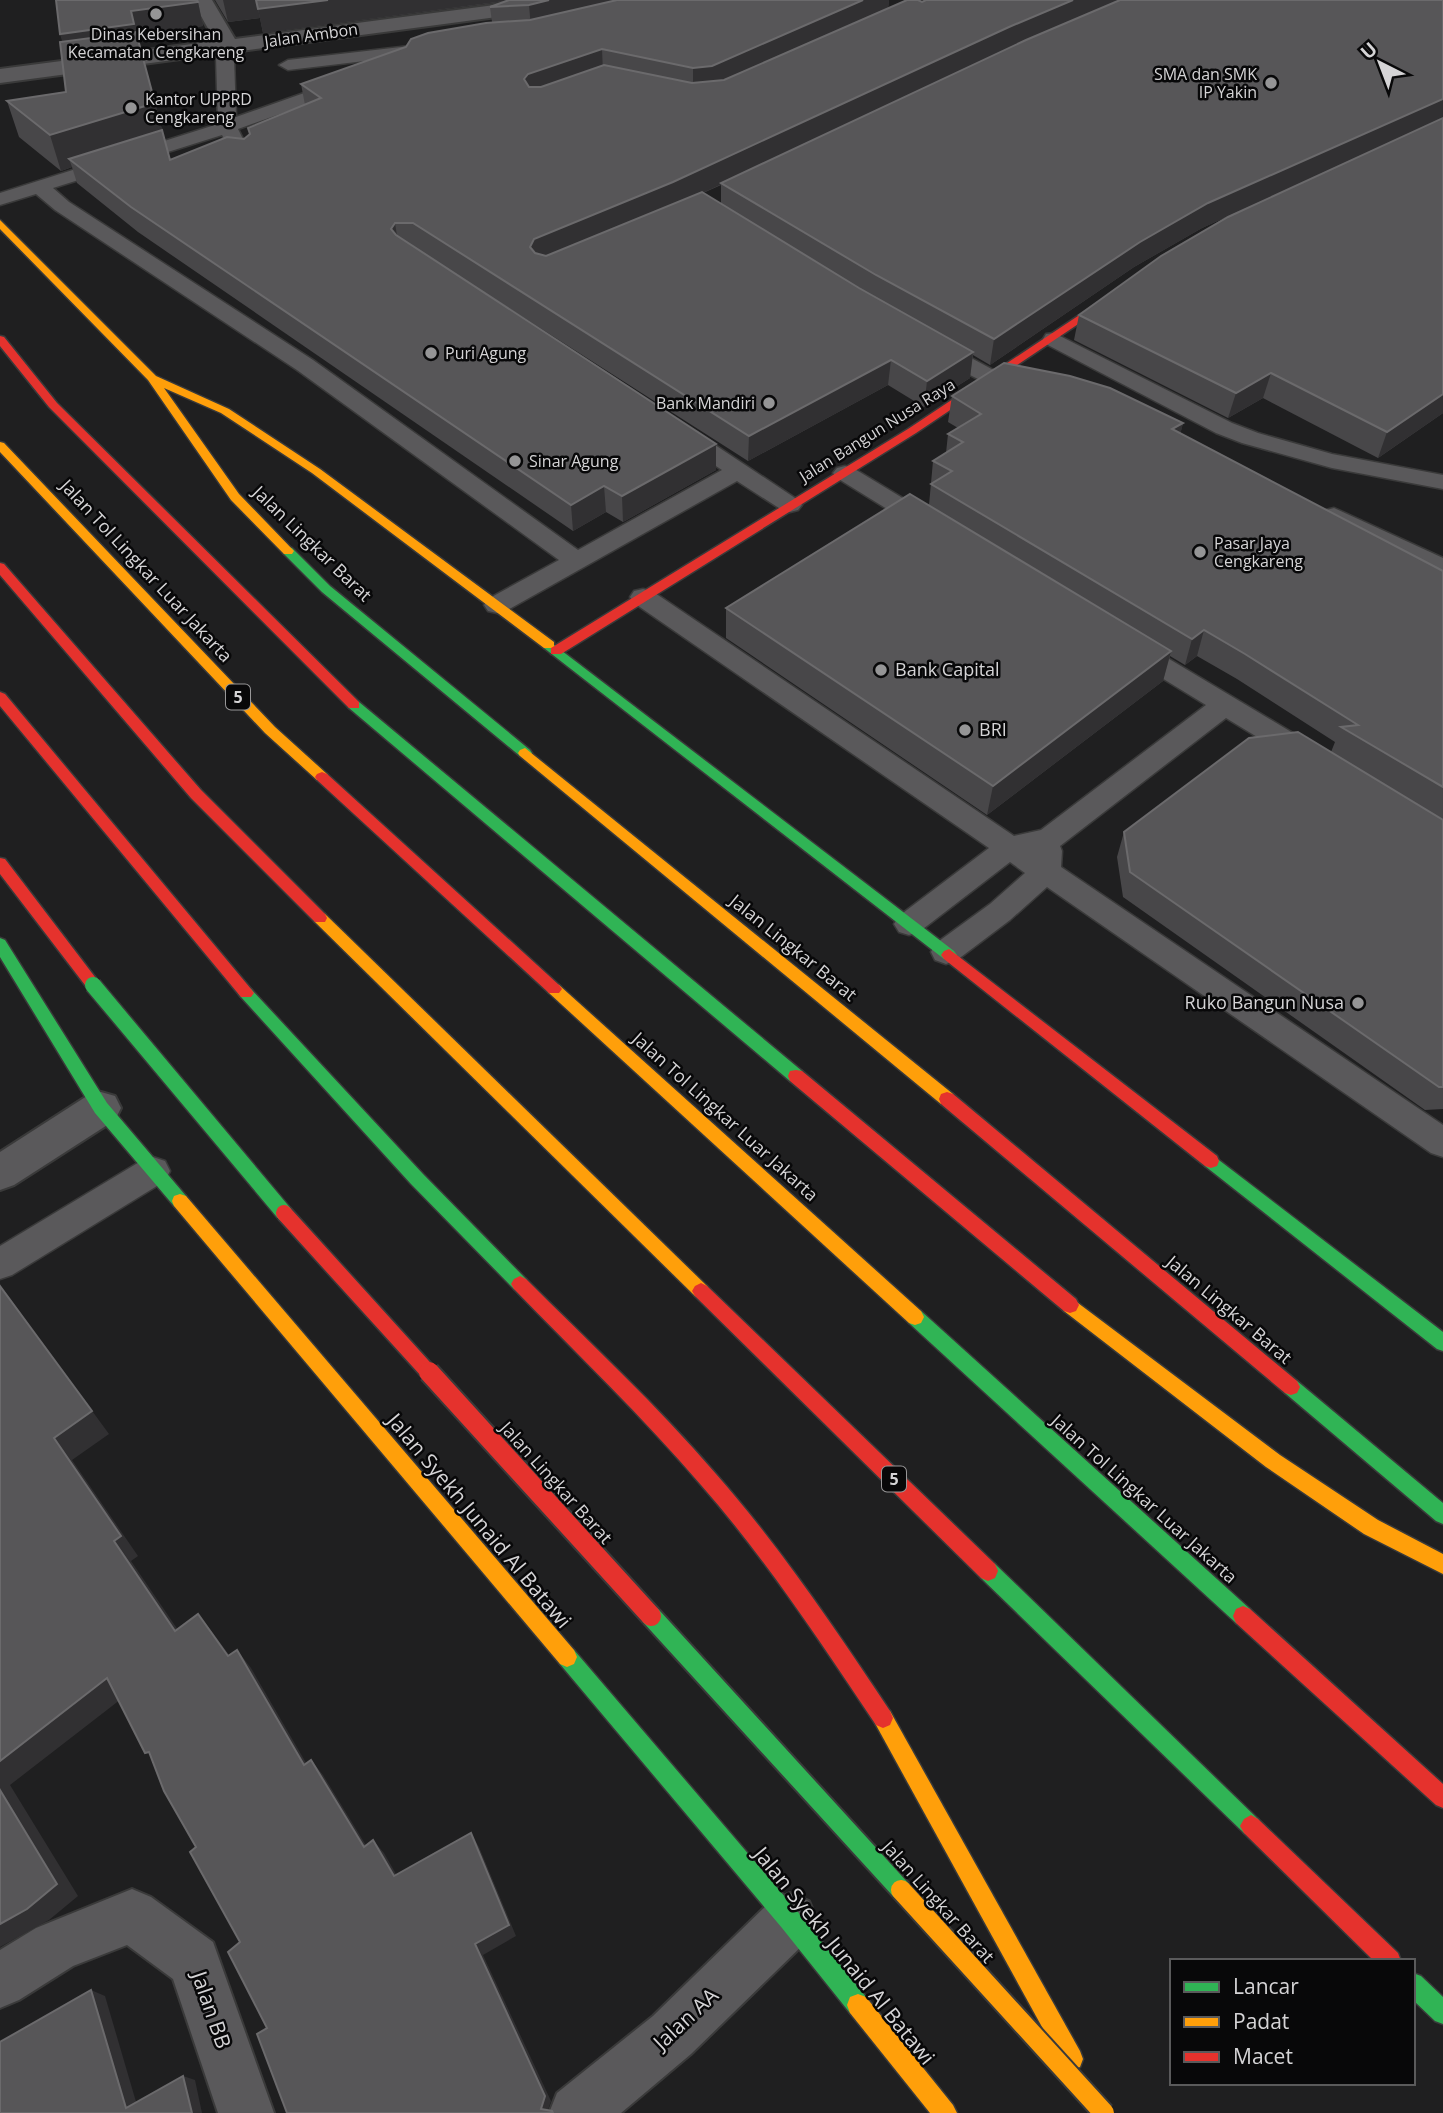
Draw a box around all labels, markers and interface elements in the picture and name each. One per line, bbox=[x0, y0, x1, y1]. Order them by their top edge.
marker: Dinas Kebersihan Kecamatan Cengkareng bbox=[148, 6, 164, 22]
street label: Jalan Ambon bbox=[261, 18, 359, 53]
place label: Dinas Kebersihan Kecamatan Cengkareng bbox=[68, 23, 245, 63]
north arrow bbox=[1345, 28, 1415, 98]
text: U bbox=[1355, 36, 1383, 65]
place label: SMA dan SMK IP Yakin bbox=[1154, 63, 1257, 103]
marker: SMA dan SMK IP Yakin bbox=[1263, 75, 1279, 91]
place label: Kantor UPPRD Cengkareng bbox=[145, 88, 252, 128]
marker: Kantor UPPRD Cengkareng bbox=[123, 100, 139, 116]
place label: Puri Agung bbox=[445, 342, 527, 364]
marker: Puri Agung bbox=[423, 345, 439, 361]
street label: Jalan Bangun Nusa Raya bbox=[793, 373, 959, 488]
place label: Bank Mandiri bbox=[656, 392, 755, 414]
marker: Bank Mandiri bbox=[761, 395, 777, 411]
place label: Sinar Agung bbox=[529, 450, 619, 472]
marker: Sinar Agung bbox=[507, 453, 523, 469]
street label: Jalan Tol Lingkar Luar Jakarta bbox=[54, 472, 238, 667]
street label: Jalan Lingkar Barat bbox=[247, 479, 377, 606]
place label: Pasar Jaya Cengkareng bbox=[1214, 532, 1303, 572]
marker: Pasar Jaya Cengkareng bbox=[1192, 544, 1208, 560]
place label: Bank Capital bbox=[895, 657, 1000, 681]
marker: Bank Capital bbox=[873, 662, 889, 678]
road number: 5 bbox=[226, 684, 250, 710]
place label: BRI bbox=[979, 717, 1007, 741]
marker: BRI bbox=[957, 722, 973, 738]
street label: Jalan Lingkar Barat bbox=[724, 887, 862, 1006]
place label: Ruko Bangun Nusa bbox=[1185, 990, 1344, 1014]
marker: Ruko Bangun Nusa bbox=[1350, 995, 1366, 1011]
street label: Jalan Tol Lingkar Luar Jakarta bbox=[626, 1025, 824, 1206]
street label: Jalan Lingkar Barat bbox=[1160, 1248, 1297, 1369]
street label: Jalan Syekh Junaid Al Batawi bbox=[380, 1405, 578, 1634]
street label: Jalan Tol Lingkar Luar Jakarta bbox=[1045, 1407, 1243, 1588]
street label: Jalan Lingkar Barat bbox=[494, 1415, 618, 1549]
road number: 5 bbox=[882, 1466, 906, 1492]
street label: Jalan Lingkar Barat bbox=[876, 1834, 1000, 1968]
street label: Jalan Syekh Junaid Al Batawi bbox=[747, 1839, 941, 2070]
legend bbox=[1170, 1959, 1415, 2085]
street label: Jalan BB bbox=[185, 1966, 238, 2052]
text: Lancar bbox=[1233, 1972, 1299, 2000]
street label: Jalan AA bbox=[645, 1981, 724, 2057]
text: Padat bbox=[1233, 2007, 1289, 2035]
text: Macet bbox=[1233, 2042, 1293, 2070]

